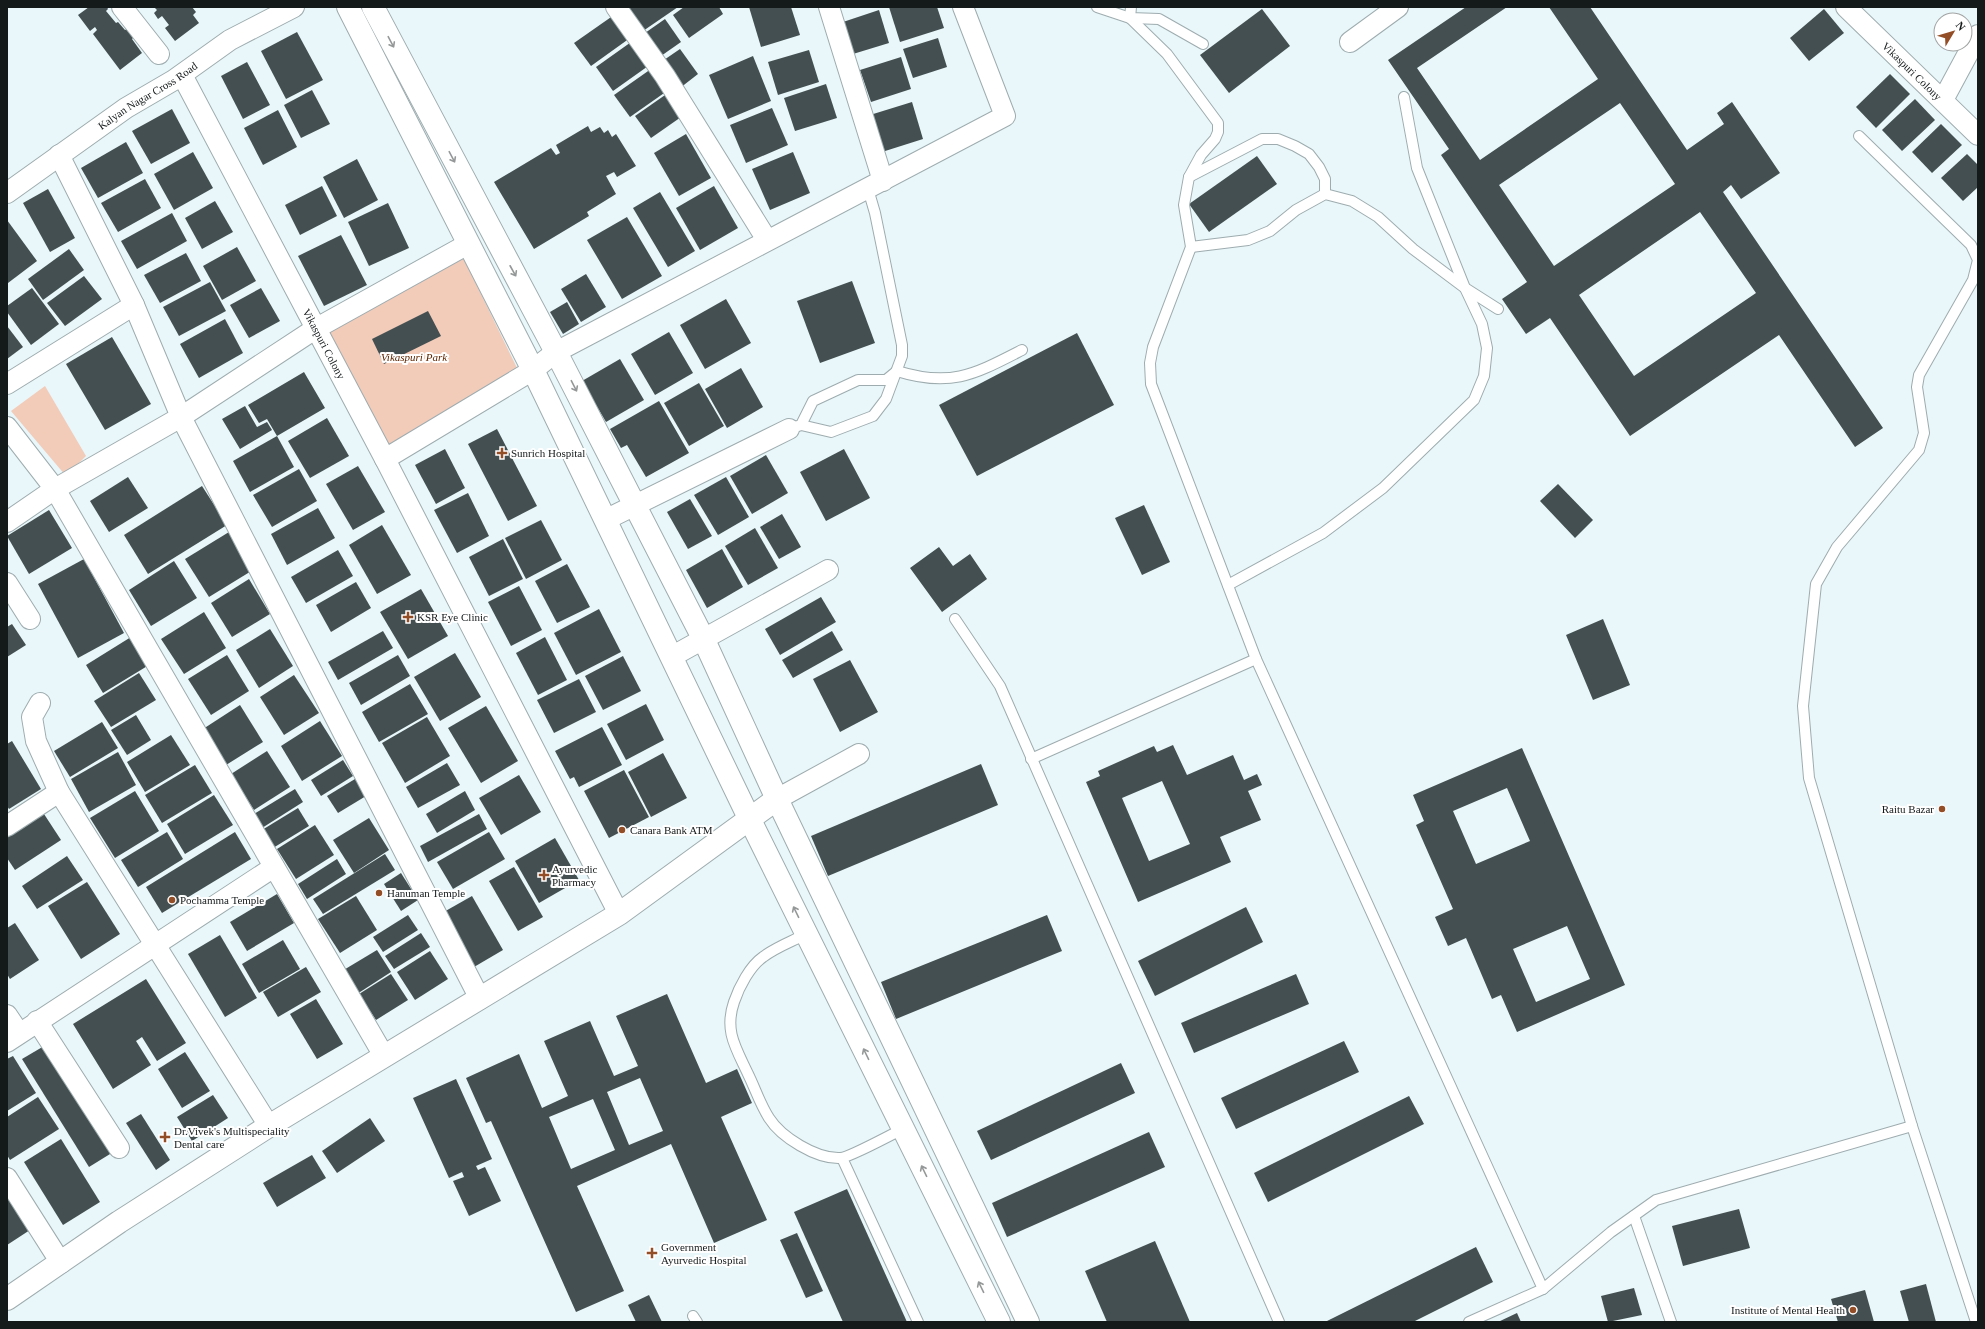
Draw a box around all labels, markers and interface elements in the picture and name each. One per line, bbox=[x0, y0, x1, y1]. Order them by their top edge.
north arrow bbox=[1933, 12, 1973, 52]
text: N bbox=[1954, 19, 1968, 33]
one-way arrow bbox=[388, 35, 395, 47]
street label: Vikaspuri Colony bbox=[1880, 40, 1945, 103]
street label: Kalyan Nagar Cross Road bbox=[96, 59, 200, 132]
one-way arrow bbox=[448, 150, 456, 162]
one-way arrow bbox=[509, 265, 517, 277]
street label: Vikaspuri Colony bbox=[301, 307, 348, 381]
park label: Vikaspuri Park bbox=[381, 351, 448, 363]
one-way arrow bbox=[570, 380, 578, 392]
marker: Sunrich Hospital bbox=[496, 447, 508, 459]
place label: Sunrich Hospital bbox=[511, 447, 585, 459]
marker: KSR Eye Clinic bbox=[402, 611, 414, 623]
place label: KSR Eye Clinic bbox=[417, 611, 488, 623]
place label: Raitu Bazar bbox=[1882, 803, 1934, 815]
marker: Raitu Bazar bbox=[1937, 804, 1947, 814]
place label: Canara Bank ATM bbox=[630, 824, 713, 836]
marker: Canara Bank ATM bbox=[617, 825, 627, 835]
place label: Ayurvedic Pharmacy bbox=[552, 863, 598, 888]
marker: Ayurvedic Pharmacy bbox=[539, 870, 549, 880]
place label: Hanuman Temple bbox=[387, 887, 465, 899]
marker: Hanuman Temple bbox=[374, 888, 384, 898]
place label: Pochamma Temple bbox=[180, 894, 264, 906]
marker: Pochamma Temple bbox=[167, 895, 177, 905]
one-way arrow bbox=[792, 907, 799, 919]
one-way arrow bbox=[862, 1048, 869, 1060]
place label: Dr.Vivek's Multispeciality Dental care bbox=[174, 1125, 290, 1150]
marker: Dr.Vivek's Multispeciality Dental care bbox=[159, 1131, 171, 1143]
one-way arrow bbox=[919, 1165, 927, 1177]
place label: Government Ayurvedic Hospital bbox=[661, 1241, 746, 1266]
marker: Government Ayurvedic Hospital bbox=[646, 1247, 658, 1259]
one-way arrow bbox=[977, 1281, 984, 1293]
place label: Institute of Mental Health bbox=[1731, 1304, 1845, 1316]
marker: Institute of Mental Health bbox=[1848, 1305, 1858, 1315]

